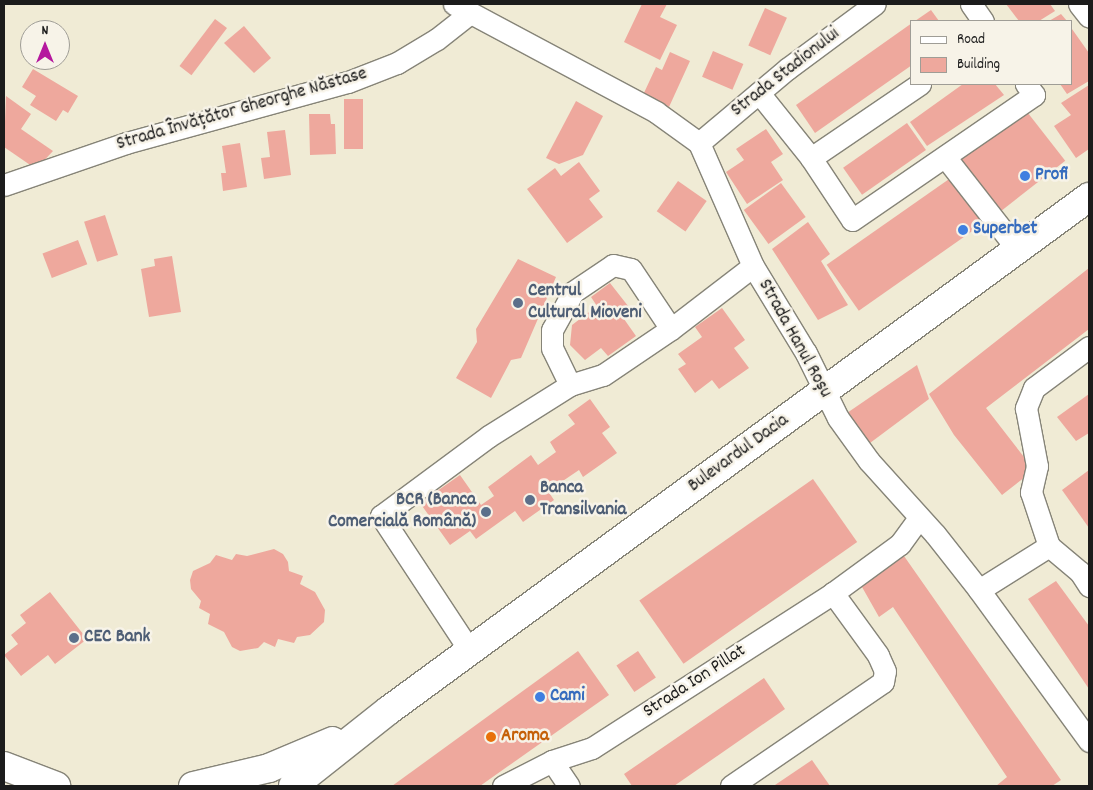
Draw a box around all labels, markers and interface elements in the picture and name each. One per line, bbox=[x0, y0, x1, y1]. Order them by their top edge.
north arrow bbox=[20, 20, 70, 70]
legend bbox=[910, 20, 1073, 85]
text: N bbox=[42, 21, 48, 41]
street label: Strada Stadionului bbox=[727, 23, 845, 123]
text: Road bbox=[957, 29, 985, 51]
text: Building bbox=[957, 54, 1000, 76]
street label: Strada Învățător Gheorghe Năstase bbox=[114, 63, 370, 157]
place label: Profi bbox=[1035, 165, 1068, 187]
marker: Profi bbox=[1019, 170, 1031, 182]
place label: Superbet bbox=[973, 219, 1037, 241]
marker: Superbet bbox=[957, 224, 969, 236]
street label: Strada Hanul Roșu bbox=[752, 276, 836, 402]
place label: Centrul Cultural Mioveni bbox=[528, 281, 642, 325]
marker: Centrul Cultural Mioveni bbox=[512, 297, 524, 309]
street label: Bulevardul Dacia bbox=[684, 410, 794, 498]
place label: Banca Transilvania bbox=[540, 478, 626, 522]
place label: BCR (Banca Comercială Română) bbox=[328, 490, 476, 534]
marker: Banca Transilvania bbox=[524, 494, 536, 506]
marker: BCR (Banca Comercială Română) bbox=[480, 506, 492, 518]
place label: CEC Bank bbox=[84, 627, 150, 649]
marker: CEC Bank bbox=[68, 632, 80, 644]
street label: Strada Ion Pillat bbox=[639, 640, 751, 724]
place label: Cami bbox=[550, 686, 585, 708]
marker: Cami bbox=[534, 691, 546, 703]
place label: Aroma bbox=[501, 726, 549, 748]
marker: Aroma bbox=[485, 731, 497, 743]

